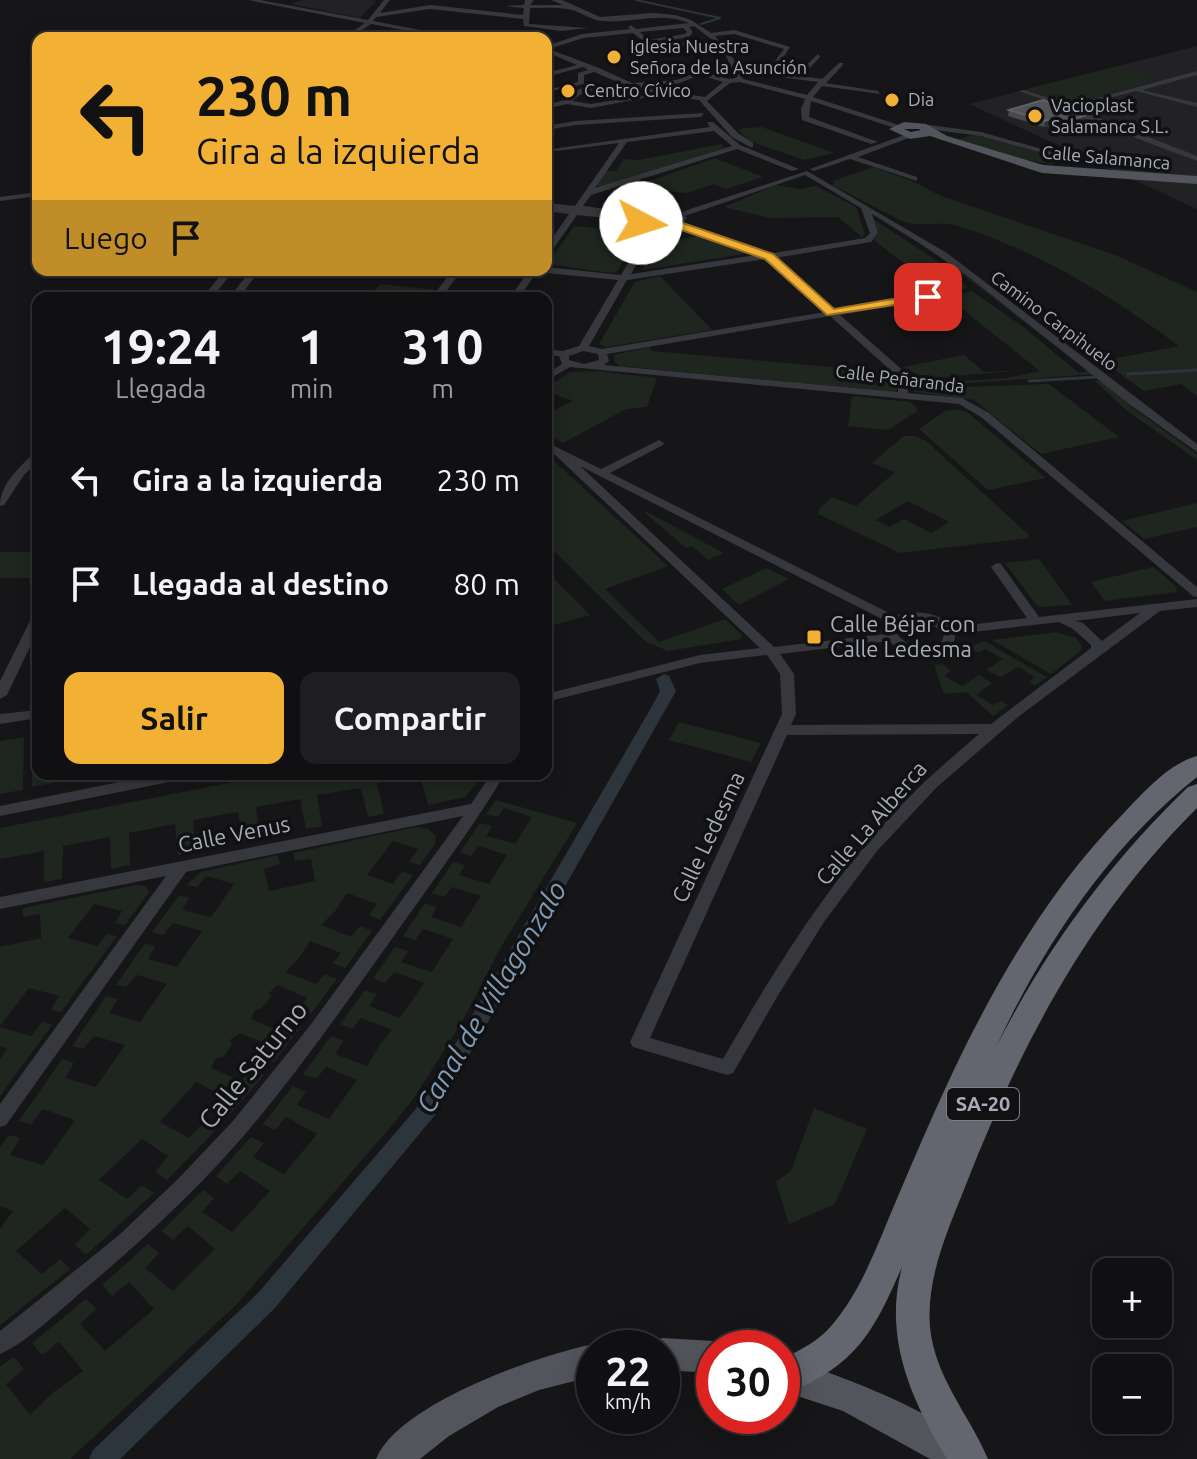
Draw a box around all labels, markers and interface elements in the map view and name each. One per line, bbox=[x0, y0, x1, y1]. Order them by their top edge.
place label: Iglesia Nuestra Señora de la Asunción bbox=[630, 36, 807, 77]
marker: Iglesia Nuestra Señora de la Asunción bbox=[605, 48, 623, 66]
icon: left bbox=[64, 64, 168, 168]
text: 230 m bbox=[196, 64, 352, 127]
place label: Centro Cívico bbox=[584, 80, 691, 100]
marker: Centro Cívico bbox=[559, 82, 577, 100]
place label: Dia bbox=[908, 89, 934, 109]
marker: Dia bbox=[883, 91, 901, 109]
place label: Vacioplast Salamanca S.L. bbox=[1051, 95, 1169, 136]
marker: Vacioplast Salamanca S.L. bbox=[1026, 107, 1044, 125]
text: Gira a la izquierda bbox=[196, 130, 480, 171]
street label: Calle Salamanca bbox=[1041, 141, 1171, 173]
position arrow bbox=[599, 181, 683, 265]
icon: arrive bbox=[164, 216, 208, 260]
text: Luego bbox=[64, 221, 148, 255]
pin bbox=[894, 263, 962, 331]
street label: Camino Carpihuelo bbox=[988, 266, 1122, 374]
icon: arrive bbox=[906, 275, 950, 319]
text: 19:24 bbox=[101, 319, 221, 373]
text: 1 bbox=[298, 319, 325, 373]
text: 310 bbox=[402, 319, 483, 373]
street label: Calle Peñaranda bbox=[834, 360, 966, 396]
text: Llegada bbox=[115, 374, 206, 403]
text: min bbox=[290, 374, 333, 403]
text: m bbox=[431, 374, 454, 403]
icon: left bbox=[64, 458, 108, 502]
text: Gira a la izquierda bbox=[132, 463, 383, 497]
text: 230 m bbox=[436, 463, 520, 497]
icon: arrive bbox=[64, 562, 108, 606]
text: Llegada al destino bbox=[132, 567, 389, 601]
text: 80 m bbox=[453, 567, 520, 601]
place label: Calle Béjar con Calle Ledesma bbox=[830, 611, 975, 661]
marker: Calle Béjar con Calle Ledesma bbox=[805, 628, 823, 646]
button: Salir bbox=[64, 672, 284, 764]
button: Compartir bbox=[300, 672, 520, 764]
street label: Calle La Alberca bbox=[810, 756, 931, 890]
street label: Calle Ledesma bbox=[666, 767, 749, 906]
street label: Calle Venus bbox=[176, 810, 292, 857]
water label: Canal de Villagonzalo bbox=[409, 875, 572, 1118]
street label: Calle Saturno bbox=[192, 995, 313, 1134]
road number: SA-20 bbox=[947, 1088, 1019, 1120]
map controls bbox=[1092, 1258, 1172, 1434]
button: + bbox=[1092, 1258, 1172, 1338]
speed limit sign: 30 bbox=[696, 1330, 800, 1434]
text: 22 bbox=[605, 1349, 651, 1394]
button: − bbox=[1092, 1354, 1172, 1434]
text: km/h bbox=[605, 1390, 651, 1413]

